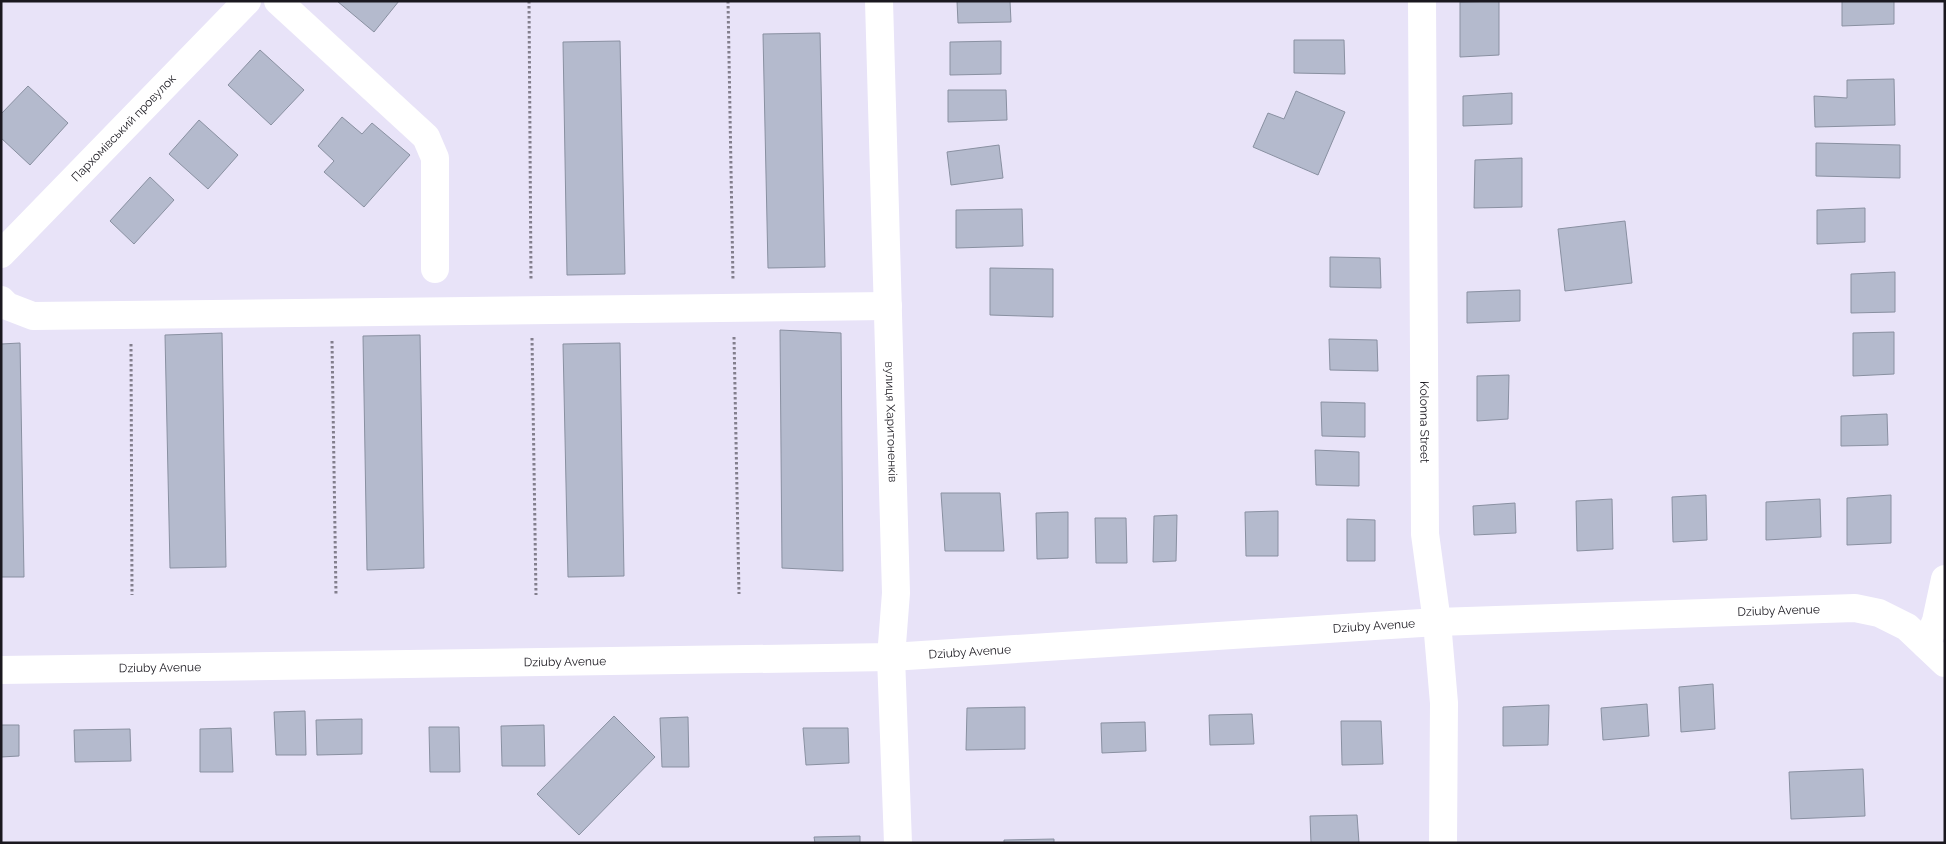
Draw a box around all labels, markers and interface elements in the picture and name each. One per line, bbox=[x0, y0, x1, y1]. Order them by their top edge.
street label: Пархомівський провулок bbox=[69, 71, 179, 184]
street label: вулиця Харитоненків bbox=[882, 361, 900, 483]
street label: Kolonna Street bbox=[1417, 381, 1432, 463]
street label: Dziuby Avenue bbox=[1737, 602, 1820, 619]
street label: Dziuby Avenue bbox=[1332, 616, 1416, 636]
street label: Dziuby Avenue bbox=[928, 642, 1011, 662]
street label: Dziuby Avenue bbox=[524, 654, 606, 669]
street label: Dziuby Avenue bbox=[119, 660, 201, 675]

